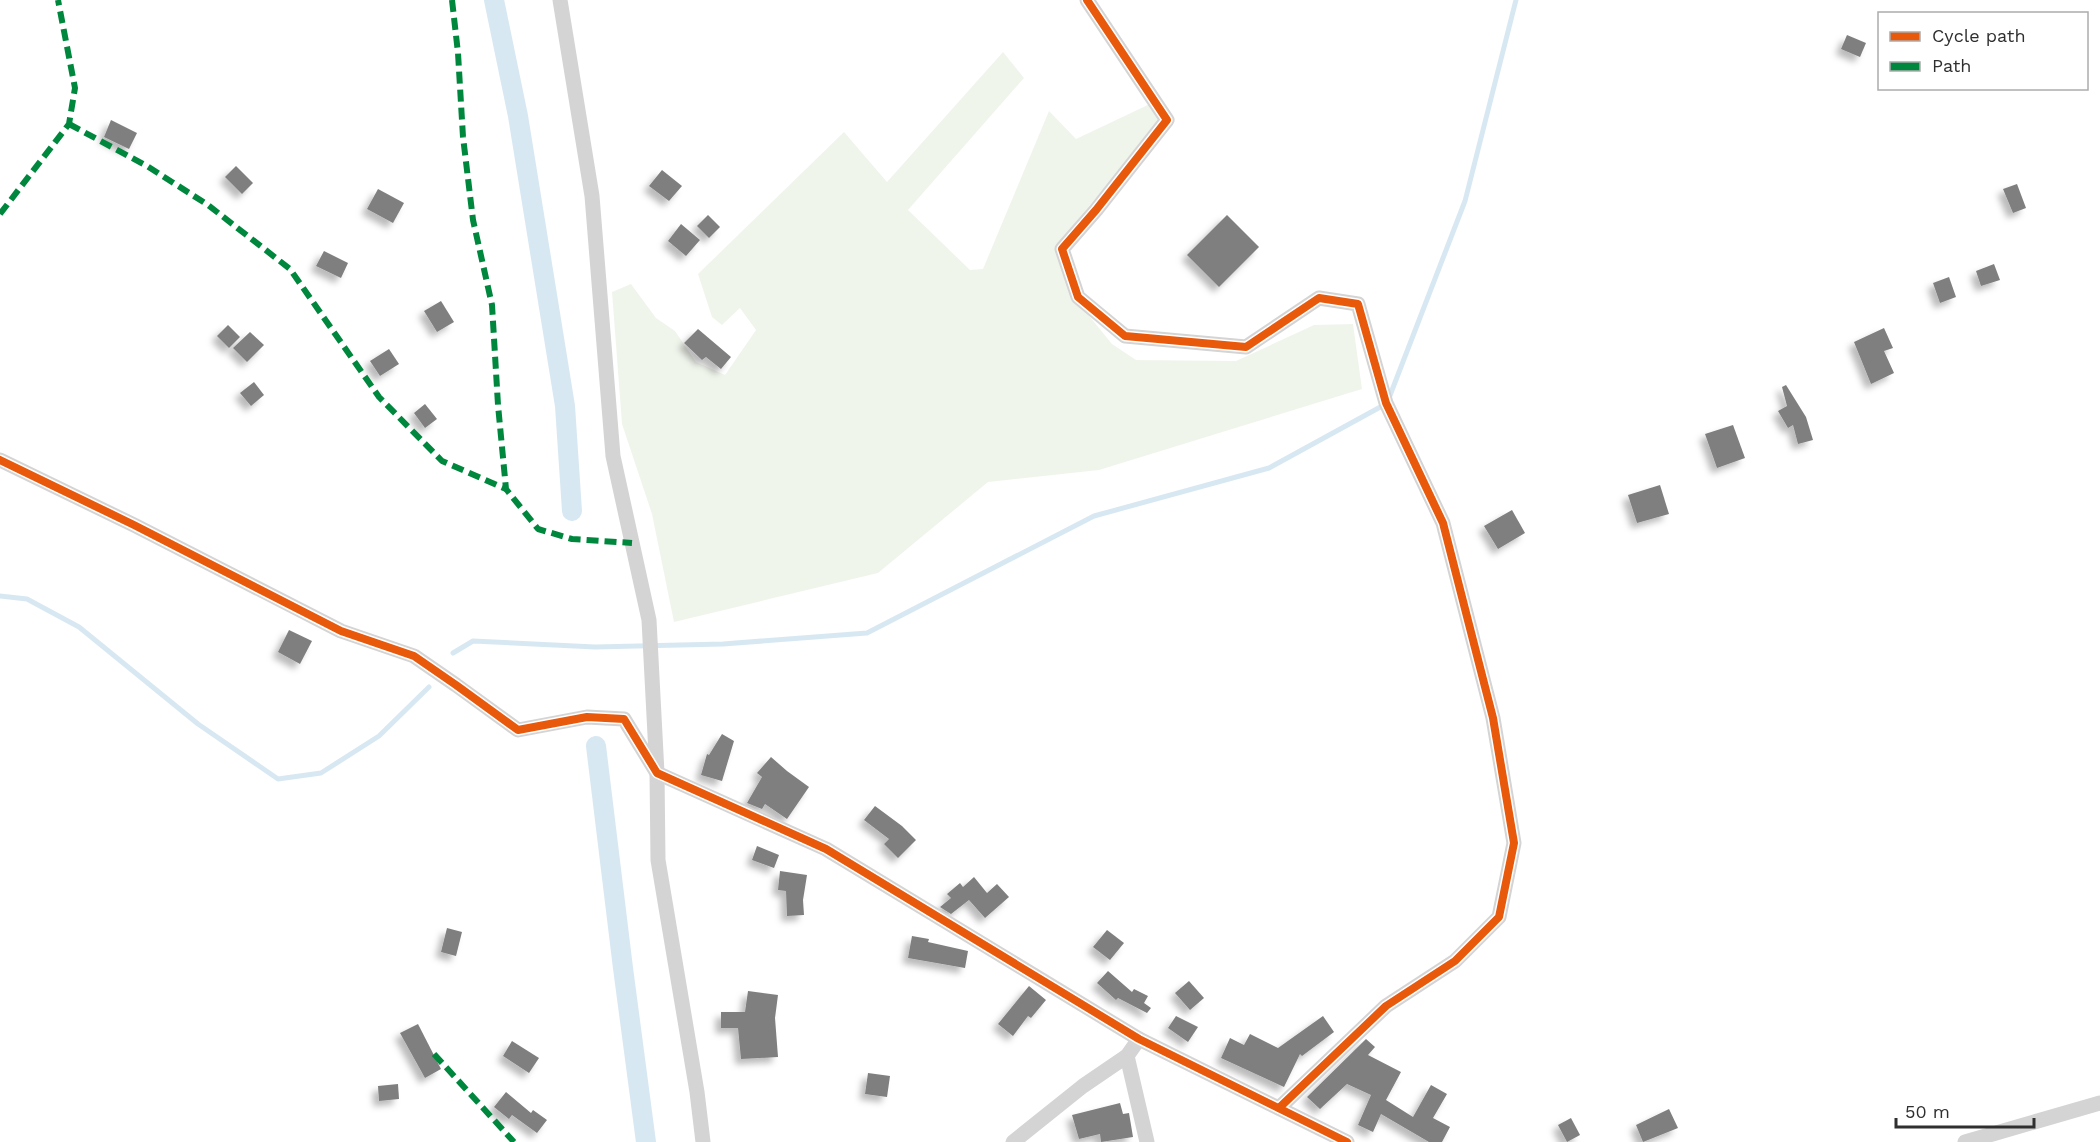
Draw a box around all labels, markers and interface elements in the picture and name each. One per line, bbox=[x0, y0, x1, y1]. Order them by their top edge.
legend bbox=[1878, 12, 2088, 90]
text: Cycle path bbox=[1932, 25, 2026, 46]
text: Path bbox=[1932, 55, 1972, 76]
scale bar bbox=[1896, 1091, 2034, 1129]
text: 50 m bbox=[1905, 1101, 1950, 1122]

